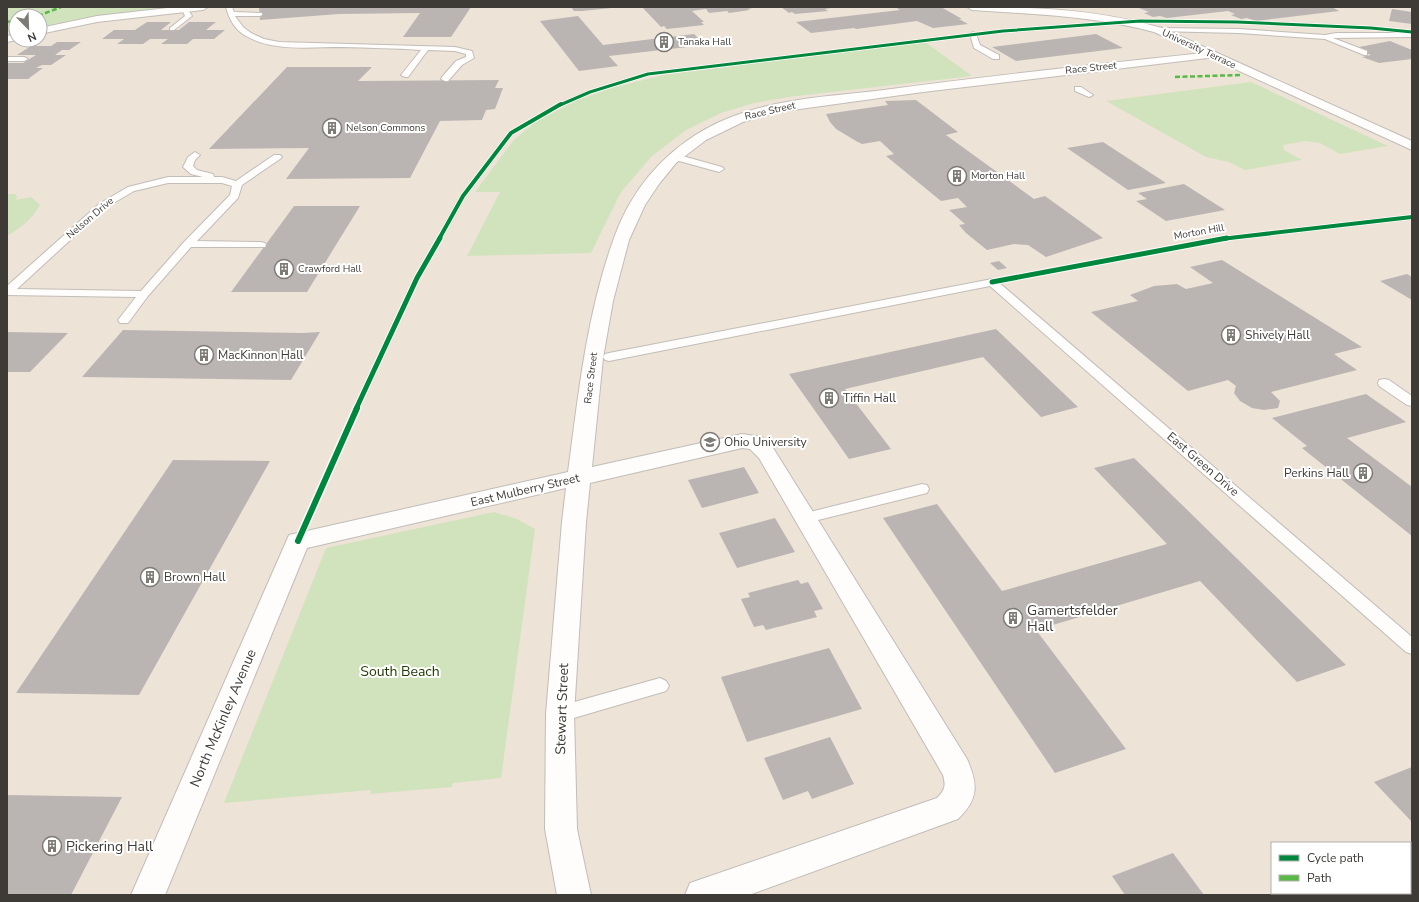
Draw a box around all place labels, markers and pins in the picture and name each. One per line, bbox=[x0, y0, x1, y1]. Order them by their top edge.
building icon: Tanaka Hall bbox=[653, 31, 675, 53]
place label: Tanaka Hall bbox=[678, 35, 731, 49]
building icon: Nelson Commons bbox=[321, 117, 343, 139]
place label: Nelson Commons bbox=[346, 121, 426, 135]
building icon: Morton Hall bbox=[946, 165, 968, 187]
place label: Morton Hall bbox=[971, 169, 1025, 183]
building icon: Crawford Hall bbox=[273, 258, 295, 280]
place label: Crawford Hall bbox=[298, 262, 362, 276]
building icon: Shively Hall bbox=[1220, 324, 1242, 346]
place label: Shively Hall bbox=[1245, 327, 1310, 343]
building icon: MacKinnon Hall bbox=[193, 344, 215, 366]
place label: MacKinnon Hall bbox=[218, 347, 304, 363]
building icon: Tiffin Hall bbox=[818, 387, 840, 409]
place label: Tiffin Hall bbox=[843, 390, 896, 406]
school or university icon: Ohio University bbox=[699, 431, 721, 453]
place label: Ohio University bbox=[724, 434, 807, 450]
building icon: Perkins Hall bbox=[1352, 462, 1374, 484]
place label: Perkins Hall bbox=[1284, 465, 1349, 481]
building icon: Brown Hall bbox=[139, 566, 161, 588]
place label: Brown Hall bbox=[164, 569, 226, 585]
place label: Gamertsfelder Hall bbox=[1027, 601, 1118, 636]
building icon: Gamertsfelder Hall bbox=[1002, 607, 1024, 629]
building icon: Pickering Hall bbox=[41, 835, 63, 857]
place label: Pickering Hall bbox=[66, 837, 154, 856]

